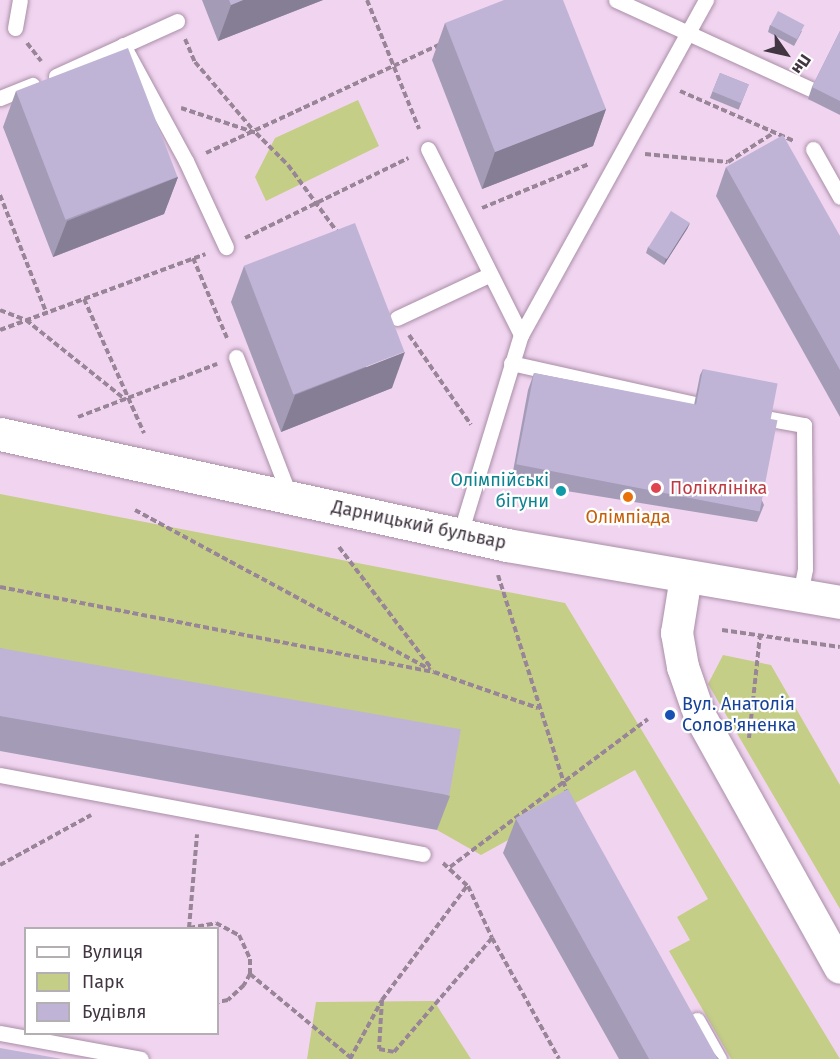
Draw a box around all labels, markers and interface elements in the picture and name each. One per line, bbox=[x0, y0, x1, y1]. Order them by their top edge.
north arrow bbox=[756, 24, 816, 84]
text: Пн bbox=[788, 51, 815, 78]
place label: Олімпійські бігуни bbox=[450, 470, 549, 512]
place label: Поліклініка bbox=[670, 477, 767, 499]
marker: Поліклініка bbox=[647, 479, 665, 497]
marker: Олімпійські бігуни bbox=[554, 484, 568, 498]
marker: Олімпіада bbox=[621, 490, 635, 504]
street label: Дарницький бульвар bbox=[330, 496, 508, 554]
place label: Олімпіада bbox=[585, 506, 671, 528]
place label: Вул. Анатолія Солов'яненка bbox=[682, 694, 796, 736]
marker: Вул. Анатолія Солов'яненка bbox=[663, 708, 677, 722]
legend bbox=[24, 927, 219, 1035]
text: Вулиця bbox=[82, 941, 143, 963]
text: Парк bbox=[82, 971, 124, 993]
text: Будівля bbox=[82, 1001, 146, 1023]

